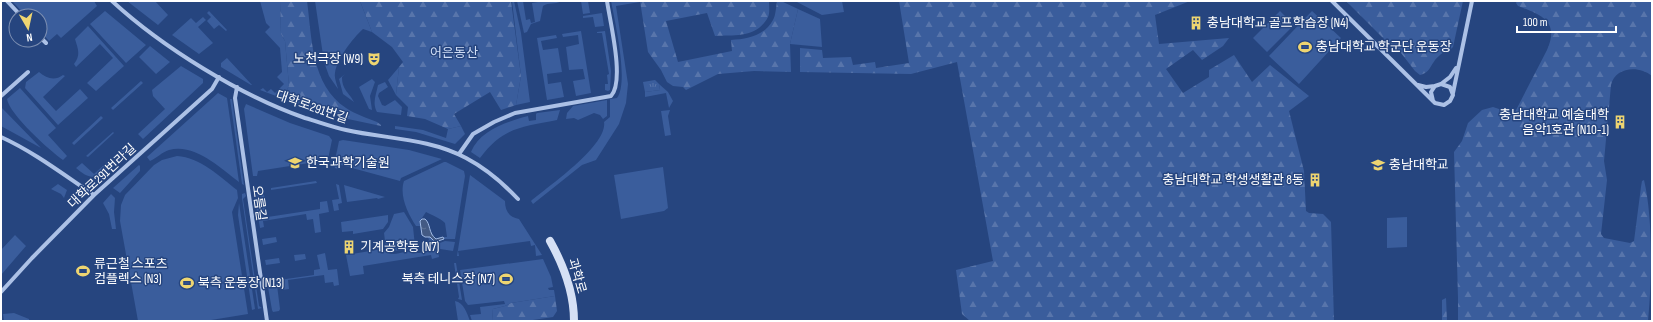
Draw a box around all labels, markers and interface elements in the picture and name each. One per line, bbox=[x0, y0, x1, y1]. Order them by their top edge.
north arrow bbox=[8, 8, 48, 48]
scale bar bbox=[1517, 8, 1616, 34]
building icon: 충남대학교 골프학습장 (N4) bbox=[1188, 15, 1204, 31]
place label: 충남대학교 골프학습장 (N4) bbox=[1207, 15, 1349, 31]
text: 100 m bbox=[1523, 15, 1548, 30]
text: N bbox=[25, 31, 33, 44]
sports icon: 충남대학교 학군단 운동장 bbox=[1297, 39, 1313, 55]
place label: 충남대학교 학군단 운동장 bbox=[1316, 39, 1452, 55]
park label: 어은동산 bbox=[430, 45, 478, 61]
place label: 노천극장 (W9) bbox=[293, 51, 363, 67]
theatre icon: 노천극장 (W9) bbox=[366, 51, 382, 67]
street label: 대학로291번길 bbox=[274, 87, 350, 127]
place label: 충남대학교 예술대학 음악1호관 (N10-1) bbox=[1499, 107, 1609, 138]
building icon: 충남대학교 예술대학 음악1호관 (N10-1) bbox=[1612, 114, 1628, 130]
street label: 대학로291번라길 bbox=[65, 140, 139, 212]
school or university icon: 한국과학기술원 bbox=[287, 155, 303, 171]
place label: 한국과학기술원 bbox=[306, 155, 390, 171]
school or university icon: 충남대학교 bbox=[1370, 157, 1386, 173]
place label: 충남대학교 bbox=[1389, 157, 1449, 173]
place label: 충남대학교 학생생활관 8동 bbox=[1163, 172, 1304, 188]
building icon: 충남대학교 학생생활관 8동 bbox=[1307, 172, 1323, 188]
street label: 오름길 bbox=[249, 184, 269, 222]
building icon: 기계공학동 (N7) bbox=[341, 239, 357, 255]
place label: 기계공학동 (N7) bbox=[360, 239, 440, 255]
place label: 류근철 스포츠 컴플렉스 (N3) bbox=[94, 256, 168, 287]
street label: 과학로 bbox=[564, 257, 590, 295]
sports icon: 류근철 스포츠 컴플렉스 (N3) bbox=[75, 263, 91, 279]
place label: 북측 테니스장 (N7) bbox=[402, 271, 495, 287]
sports icon: 북측 테니스장 (N7) bbox=[498, 271, 514, 287]
sports icon: 북측 운동장 (N13) bbox=[179, 275, 195, 291]
place label: 북측 운동장 (N13) bbox=[198, 275, 284, 291]

